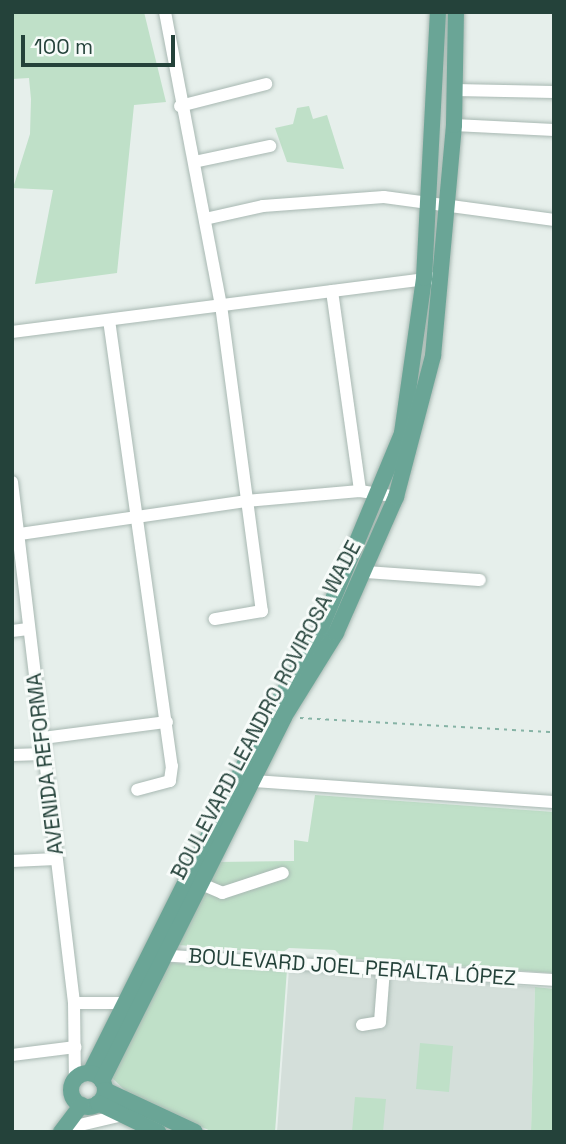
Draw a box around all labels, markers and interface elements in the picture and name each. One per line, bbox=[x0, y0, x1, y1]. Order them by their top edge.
scale bar bbox=[24, 21, 178, 65]
text: 100 m bbox=[34, 33, 93, 60]
street label: BOULEVARD LEANDRO ROVIROSA WADE bbox=[166, 536, 366, 884]
street label: AVENIDA REFORMA bbox=[21, 671, 69, 857]
street label: BOULEVARD JOEL PERALTA LÓPEZ bbox=[187, 943, 517, 991]

